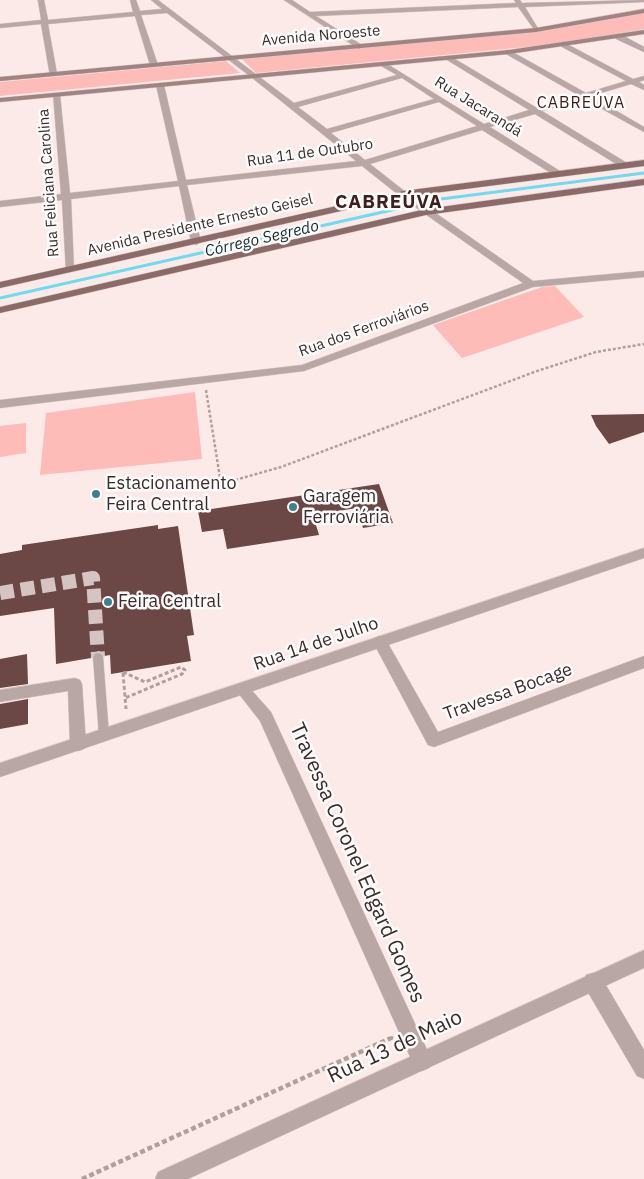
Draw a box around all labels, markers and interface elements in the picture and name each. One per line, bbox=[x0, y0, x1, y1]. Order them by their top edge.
street label: Avenida Noroeste bbox=[261, 22, 381, 50]
street label: Rua Jacarandá bbox=[431, 73, 525, 141]
district label: CABREÚVA bbox=[536, 93, 626, 113]
street label: Rua Feliciana Carolina bbox=[35, 108, 63, 258]
street label: Rua 11 de Outubro bbox=[246, 135, 374, 171]
street label: Avenida Presidente Ernesto Geisel bbox=[86, 190, 314, 260]
district label: CABREÚVA bbox=[334, 192, 444, 214]
water label: Córrego Segredo bbox=[203, 217, 321, 261]
street label: Rua dos Ferroviários bbox=[296, 297, 432, 361]
place label: Estacionamento Feira Central bbox=[106, 473, 237, 516]
place label: Garagem Ferroviária bbox=[303, 486, 389, 528]
marker: Estacionamento Feira Central bbox=[90, 488, 102, 500]
marker: Garagem Ferroviária bbox=[287, 501, 299, 513]
place label: Feira Central bbox=[118, 591, 221, 613]
marker: Feira Central bbox=[102, 596, 114, 608]
street label: Rua 14 de Julho bbox=[251, 613, 381, 675]
street label: Travessa Bocage bbox=[441, 659, 575, 725]
street label: Travessa Coronel Edgard Gomes bbox=[284, 719, 430, 1007]
street label: Rua 13 de Maio bbox=[324, 1005, 466, 1089]

